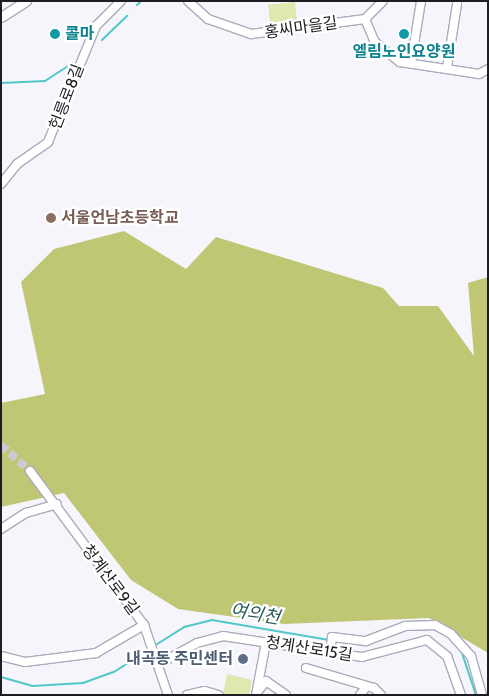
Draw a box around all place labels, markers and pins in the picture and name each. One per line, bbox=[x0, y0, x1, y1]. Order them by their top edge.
place label: 콜마 bbox=[65, 24, 94, 44]
marker: 콜마 bbox=[49, 28, 61, 40]
marker: 엘림노인요양원 bbox=[398, 28, 410, 40]
place label: 엘림노인요양원 bbox=[352, 42, 456, 62]
place label: 서울언남초등학교 bbox=[61, 208, 179, 228]
marker: 서울언남초등학교 bbox=[45, 212, 57, 224]
place label: 내곡동 주민센터 bbox=[126, 649, 233, 669]
marker: 내곡동 주민센터 bbox=[237, 653, 249, 665]

